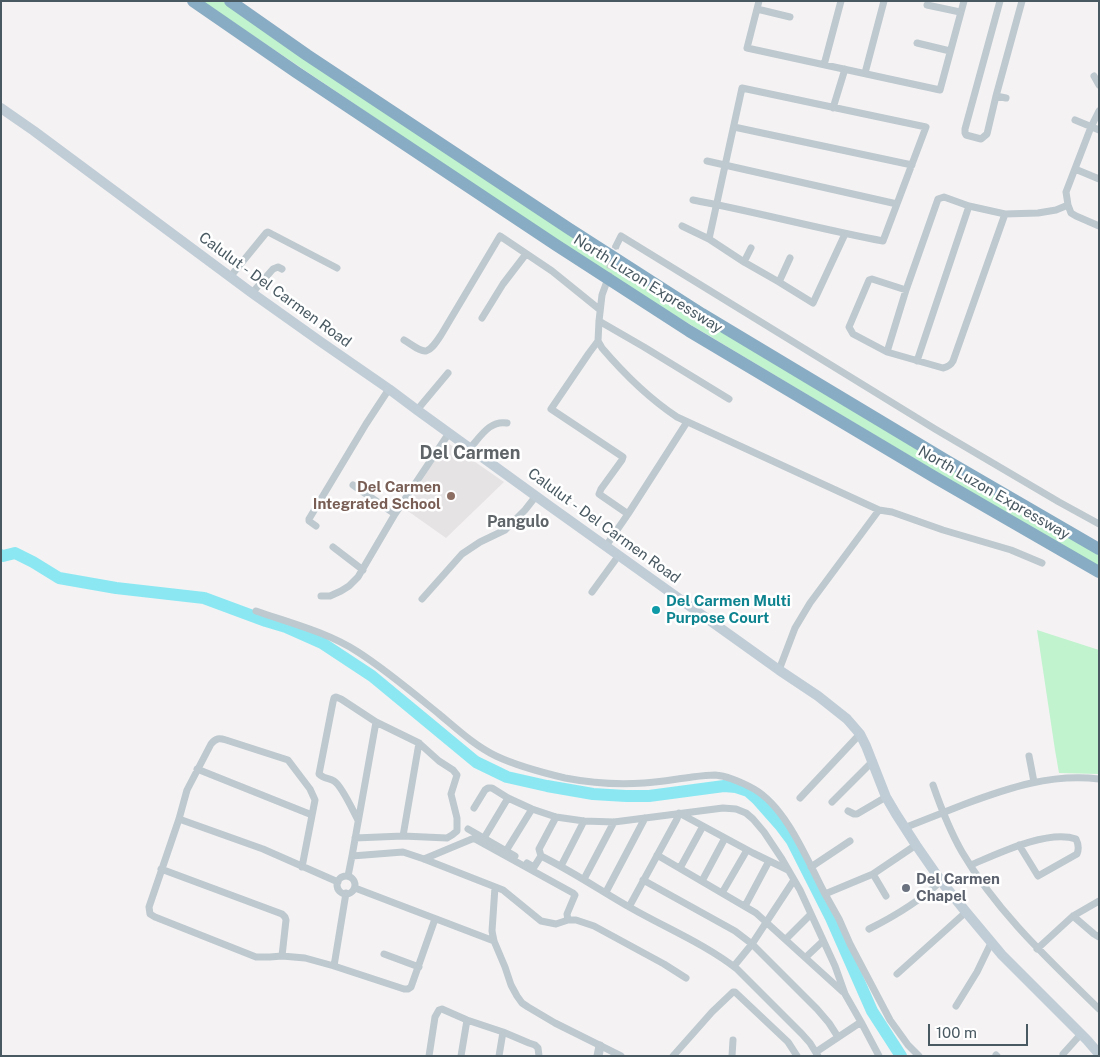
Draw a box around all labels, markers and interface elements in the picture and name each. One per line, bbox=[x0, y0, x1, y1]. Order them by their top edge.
street label: Calulut - Del Carmen Road bbox=[195, 229, 355, 351]
street label: North Luzon Expressway bbox=[570, 231, 726, 337]
district label: Del Carmen bbox=[420, 442, 520, 464]
street label: North Luzon Expressway bbox=[915, 442, 1073, 544]
street label: Calulut - Del Carmen Road bbox=[524, 465, 684, 587]
place label: Del Carmen Integrated School bbox=[313, 478, 441, 513]
marker: Del Carmen Integrated School bbox=[445, 490, 457, 502]
district label: Pangulo bbox=[487, 512, 549, 532]
place label: Del Carmen Multi Purpose Court bbox=[666, 592, 791, 627]
marker: Del Carmen Multi Purpose Court bbox=[650, 604, 662, 616]
place label: Del Carmen Chapel bbox=[916, 870, 1000, 905]
marker: Del Carmen Chapel bbox=[900, 882, 912, 894]
scale bar bbox=[930, 1014, 1030, 1046]
text: 100 m bbox=[936, 1024, 977, 1041]

